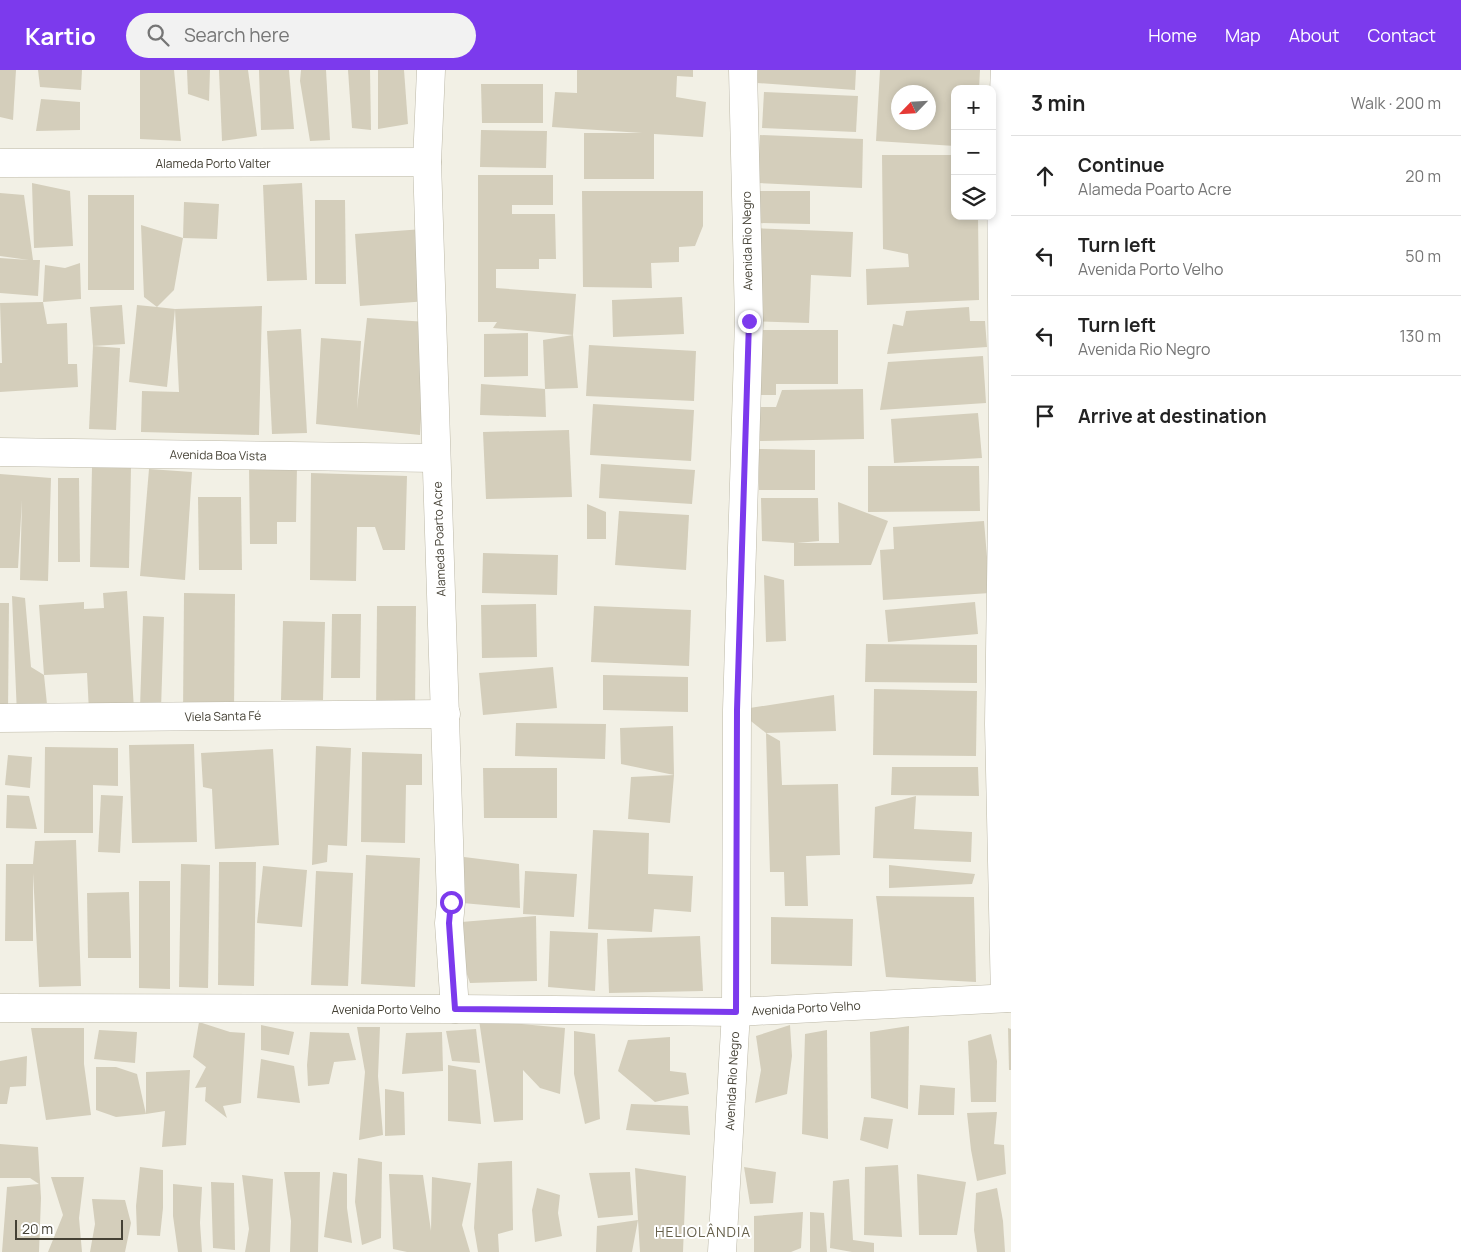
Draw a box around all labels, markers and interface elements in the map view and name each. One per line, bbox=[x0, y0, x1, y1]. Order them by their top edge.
search box bbox=[126, 13, 476, 58]
text: Kartio bbox=[25, 19, 96, 52]
icon: search bbox=[144, 21, 172, 49]
text: Search here bbox=[184, 22, 290, 48]
text: Home bbox=[1148, 23, 1197, 47]
text: Map bbox=[1225, 23, 1261, 47]
text: About bbox=[1289, 23, 1339, 47]
text: Contact bbox=[1367, 23, 1436, 47]
north arrow bbox=[891, 85, 936, 130]
map controls bbox=[951, 85, 996, 220]
button: + bbox=[951, 85, 996, 130]
text: 3 min bbox=[1031, 89, 1085, 117]
text: Walk · 200 m bbox=[1351, 92, 1441, 114]
button: − bbox=[951, 130, 996, 175]
text: Continue bbox=[1078, 152, 1164, 178]
street label: Alameda Porto Valter bbox=[155, 155, 271, 172]
icon: ahead bbox=[1031, 162, 1059, 190]
text: 20 m bbox=[1405, 165, 1441, 187]
button: layers bbox=[951, 175, 996, 220]
text: Alameda Poarto Acre bbox=[1078, 178, 1232, 200]
street label: Avenida Rio Negro bbox=[738, 191, 756, 291]
text: Turn left bbox=[1078, 232, 1156, 258]
icon: left bbox=[1031, 242, 1059, 270]
text: 50 m bbox=[1405, 245, 1441, 267]
text: Avenida Porto Velho bbox=[1078, 258, 1224, 280]
route end bbox=[738, 310, 761, 333]
text: Turn left bbox=[1078, 312, 1156, 338]
icon: left bbox=[1031, 322, 1059, 350]
text: 130 m bbox=[1399, 325, 1441, 347]
text: Avenida Rio Negro bbox=[1078, 338, 1211, 360]
icon: arrive bbox=[1031, 402, 1059, 430]
text: Arrive at destination bbox=[1078, 403, 1267, 429]
street label: Avenida Boa Vista bbox=[169, 446, 267, 464]
street label: Alameda Poarto Acre bbox=[428, 481, 450, 597]
street label: Viela Santa Fé bbox=[185, 707, 261, 725]
route start bbox=[440, 891, 463, 914]
street label: Avenida Porto Velho bbox=[751, 997, 861, 1019]
street label: Avenida Porto Velho bbox=[331, 1001, 441, 1018]
street label: Avenida Rio Negro bbox=[721, 1031, 743, 1131]
scale bar bbox=[15, 1217, 122, 1240]
text: 20 m bbox=[22, 1219, 53, 1238]
district label: HELIOLÂNDIA bbox=[655, 1222, 751, 1241]

